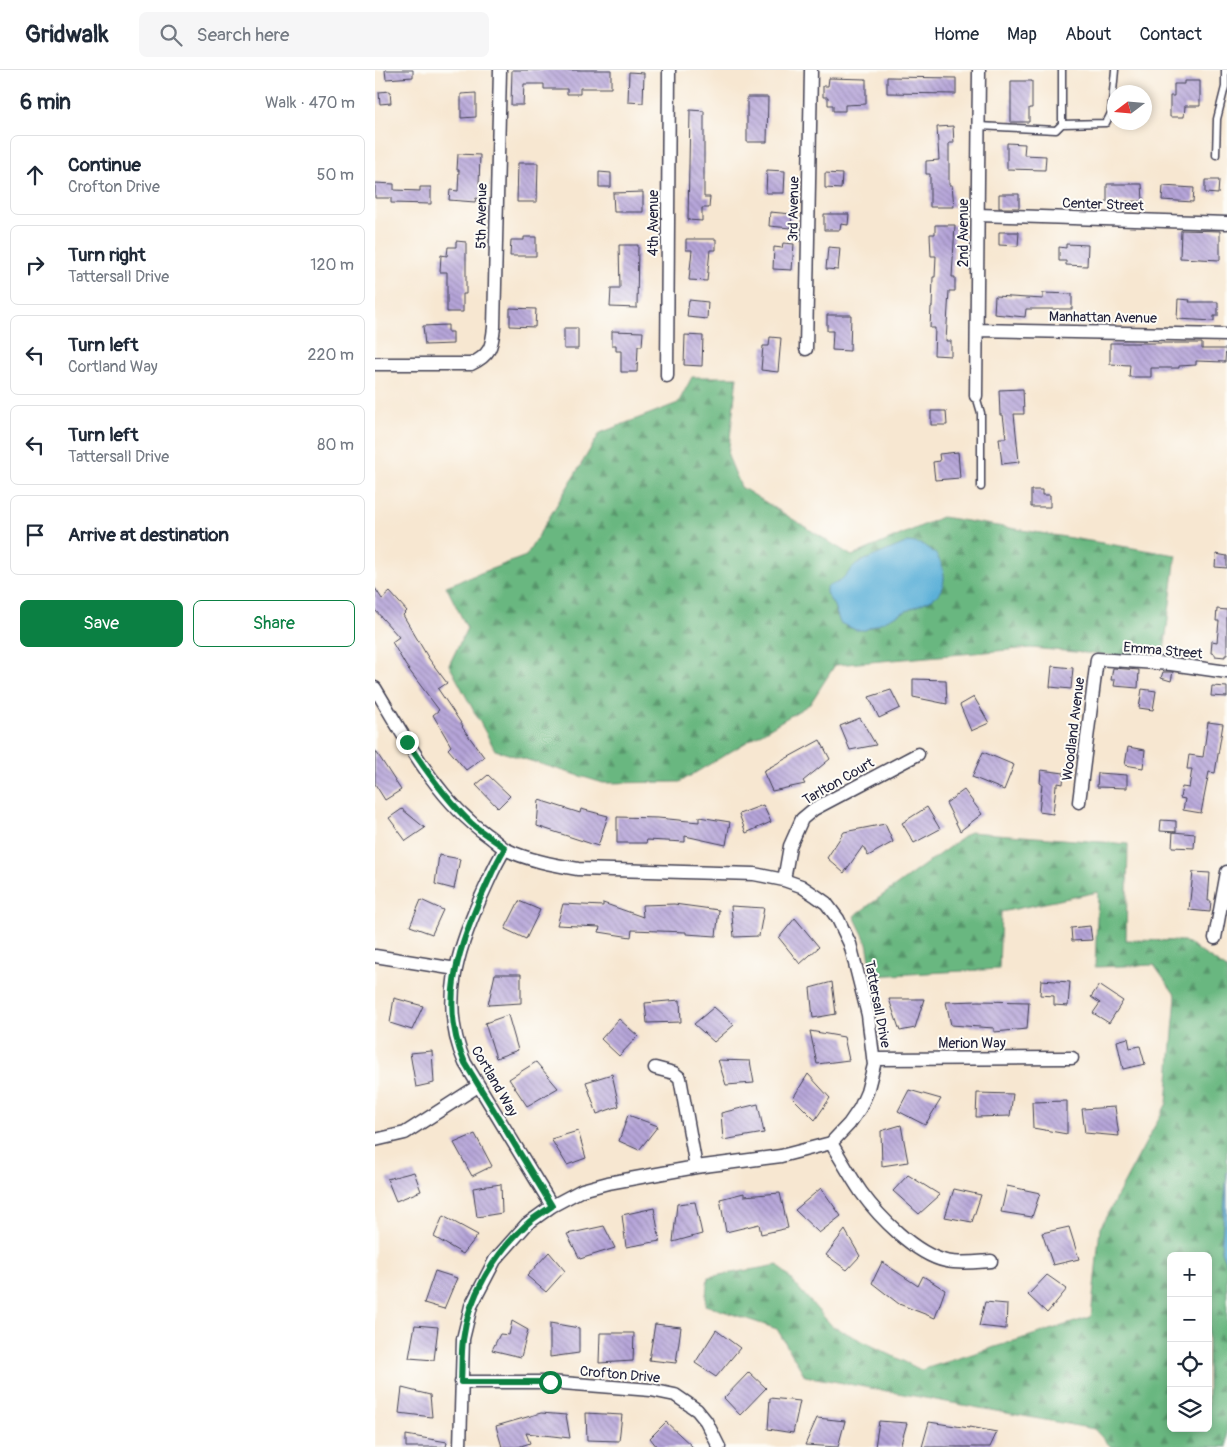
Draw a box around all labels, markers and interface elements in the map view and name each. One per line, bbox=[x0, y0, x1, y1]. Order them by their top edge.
search box bbox=[139, 12, 489, 57]
text: Gridwalk bbox=[25, 20, 109, 49]
icon: search bbox=[157, 21, 185, 49]
text: Search here bbox=[197, 23, 289, 47]
text: Home bbox=[934, 23, 979, 46]
text: Map bbox=[1007, 23, 1037, 46]
text: About bbox=[1065, 23, 1111, 46]
text: Contact bbox=[1139, 23, 1202, 46]
north arrow bbox=[1107, 85, 1152, 130]
text: 6 min bbox=[20, 89, 71, 116]
text: Walk · 470 m bbox=[265, 93, 355, 113]
text: Continue bbox=[68, 153, 141, 177]
icon: ahead bbox=[21, 161, 49, 189]
text: 50 m bbox=[317, 165, 354, 185]
street label: 3rd Avenue bbox=[784, 176, 803, 242]
text: Crofton Drive bbox=[68, 177, 160, 197]
street label: 5th Avenue bbox=[472, 183, 491, 249]
street label: 4th Avenue bbox=[645, 190, 662, 256]
street label: Center Street bbox=[1062, 195, 1144, 214]
street label: 2nd Avenue bbox=[955, 199, 972, 267]
text: Turn right bbox=[68, 243, 146, 267]
icon: right bbox=[21, 251, 49, 279]
text: 120 m bbox=[310, 255, 354, 275]
text: Tattersall Drive bbox=[68, 267, 169, 287]
street label: Manhattan Avenue bbox=[1049, 308, 1157, 327]
text: Turn left bbox=[68, 333, 138, 357]
icon: left bbox=[21, 341, 49, 369]
text: 220 m bbox=[308, 345, 354, 365]
text: Cortland Way bbox=[68, 357, 158, 377]
text: Turn left bbox=[68, 423, 138, 447]
icon: left bbox=[21, 431, 49, 459]
text: 80 m bbox=[317, 435, 354, 455]
text: Tattersall Drive bbox=[68, 447, 169, 467]
icon: arrive bbox=[21, 521, 49, 549]
text: Arrive at destination bbox=[68, 523, 229, 547]
button: Save bbox=[20, 600, 183, 647]
button: Share bbox=[193, 600, 355, 647]
street label: Emma Street bbox=[1123, 639, 1204, 662]
street label: Woodland Avenue bbox=[1059, 676, 1088, 782]
route end bbox=[396, 731, 419, 754]
street label: Tarlton Court bbox=[800, 754, 877, 809]
street label: Tattersall Drive bbox=[861, 959, 894, 1049]
street label: Merion Way bbox=[938, 1035, 1006, 1052]
street label: Cortland Way bbox=[468, 1043, 522, 1120]
map controls bbox=[1167, 1252, 1212, 1432]
button: + bbox=[1167, 1252, 1212, 1297]
button: − bbox=[1167, 1297, 1212, 1342]
button: locate bbox=[1167, 1342, 1212, 1387]
street label: Crofton Drive bbox=[579, 1363, 661, 1386]
route start bbox=[539, 1371, 562, 1394]
button: layers bbox=[1167, 1387, 1212, 1432]

